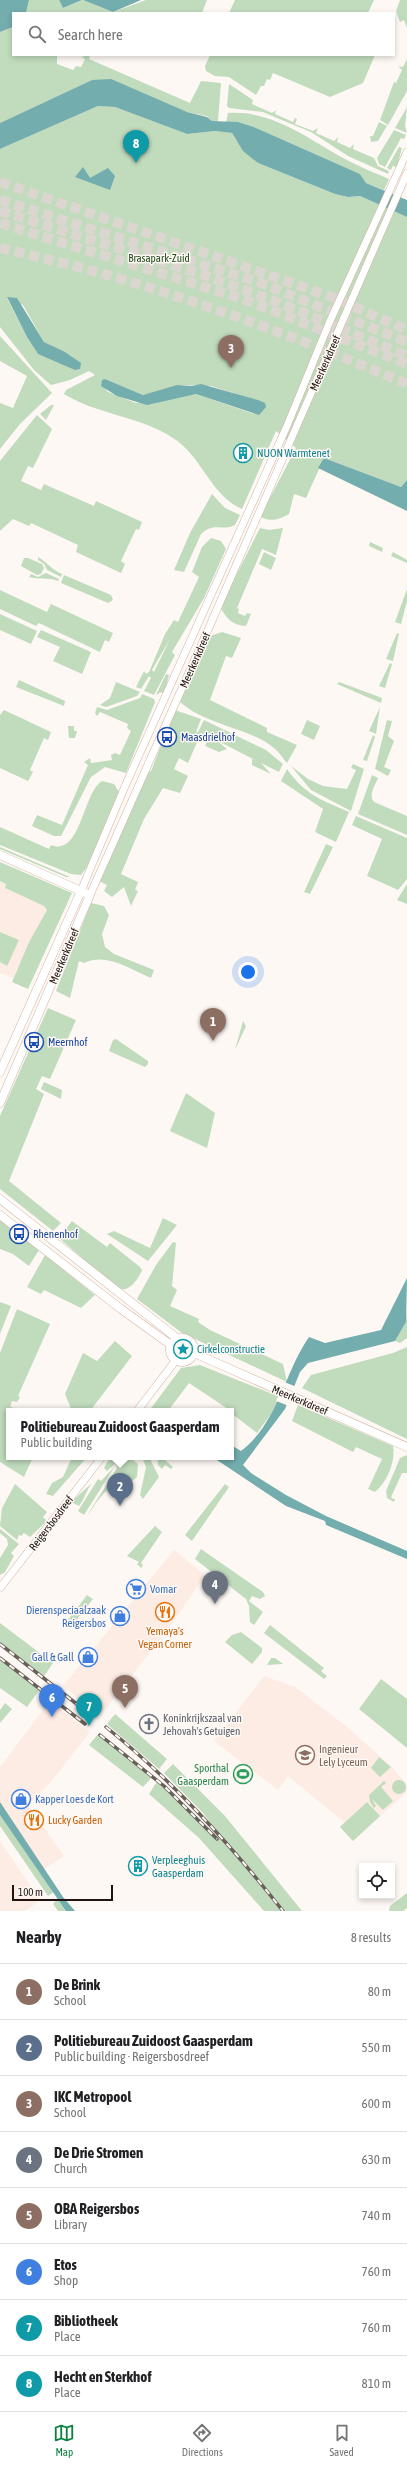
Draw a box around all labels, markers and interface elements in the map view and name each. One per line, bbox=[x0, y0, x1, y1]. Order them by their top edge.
search box bbox=[12, 12, 395, 56]
icon: search bbox=[26, 23, 48, 45]
text: Search here bbox=[58, 26, 123, 43]
pin: 8 bbox=[123, 130, 149, 163]
park label: Brasapark-Zuid bbox=[128, 252, 190, 264]
street label: Meerkerkdreef bbox=[307, 333, 343, 393]
pin: 3 bbox=[218, 335, 244, 368]
building icon: NUON Warmtenet bbox=[232, 442, 254, 464]
place label: NUON Warmtenet bbox=[257, 447, 330, 459]
street label: Meerkerkdreef bbox=[177, 630, 213, 690]
bus stop icon: Maasdrielhof bbox=[156, 726, 178, 748]
place label: Maasdrielhof bbox=[181, 731, 235, 743]
street label: Meerkerkdreef bbox=[47, 926, 81, 986]
your location bbox=[238, 962, 258, 982]
pin: 1 bbox=[200, 1008, 226, 1041]
bus stop icon: Meernhof bbox=[23, 1031, 45, 1053]
place label: Meernhof bbox=[48, 1036, 87, 1048]
bus stop icon: Rhenenhof bbox=[8, 1223, 30, 1245]
place label: Rhenenhof bbox=[33, 1228, 78, 1240]
place icon: Cirkelconstructie bbox=[172, 1338, 194, 1360]
place label: Cirkelconstructie bbox=[197, 1343, 265, 1355]
street label: Meerkerkdreef bbox=[270, 1383, 330, 1417]
popup bbox=[6, 1408, 234, 1460]
text: Politiebureau Zuidoost Gaasperdam bbox=[21, 1418, 219, 1435]
text: Public building bbox=[21, 1435, 92, 1450]
pin: 2 bbox=[107, 1473, 133, 1506]
street label: Reigersbosdreef bbox=[27, 1493, 75, 1553]
pin: 4 bbox=[202, 1571, 228, 1604]
supermarket icon: Vomar bbox=[125, 1578, 147, 1600]
place label: Vomar bbox=[150, 1583, 177, 1595]
restaurant icon: Yemaya's Vegan Corner bbox=[154, 1601, 176, 1623]
place label: Dierenspeciaalzaak Reigersbos bbox=[26, 1604, 106, 1629]
shop icon: Dierenspeciaalzaak Reigersbos bbox=[109, 1605, 131, 1627]
place label: Yemaya's Vegan Corner bbox=[138, 1625, 192, 1650]
shop icon: Gall & Gall bbox=[77, 1646, 99, 1668]
place label: Gall & Gall bbox=[32, 1651, 74, 1663]
pin: 5 bbox=[112, 1675, 138, 1708]
pin: 6 bbox=[39, 1684, 65, 1717]
pin: 7 bbox=[76, 1693, 102, 1726]
place label: Koninkrijkszaal van Jehovah's Getuigen bbox=[163, 1712, 242, 1737]
church icon: Koninkrijkszaal van Jehovah's Getuigen bbox=[138, 1713, 160, 1735]
place label: Ingenieur Lely Lyceum bbox=[319, 1743, 368, 1768]
school or university icon: Ingenieur Lely Lyceum bbox=[294, 1744, 316, 1766]
place label: Sporthal Gaasperdam bbox=[177, 1762, 229, 1787]
sports icon: Sporthal Gaasperdam bbox=[232, 1763, 254, 1785]
shop icon: Kapper Loes de Kort bbox=[10, 1788, 32, 1810]
place label: Kapper Loes de Kort bbox=[35, 1793, 114, 1805]
restaurant icon: Lucky Garden bbox=[23, 1809, 45, 1831]
place label: Lucky Garden bbox=[48, 1814, 102, 1826]
place label: Verpleeghuis Gaasperdam bbox=[152, 1854, 205, 1879]
building icon: Verpleeghuis Gaasperdam bbox=[127, 1855, 149, 1877]
map controls bbox=[359, 1863, 395, 1899]
button: locate bbox=[359, 1863, 395, 1899]
scale bar bbox=[12, 1883, 113, 1902]
text: 100 m bbox=[18, 1886, 43, 1898]
text: Nearby bbox=[16, 1927, 62, 1947]
text: 8 results bbox=[351, 1930, 391, 1945]
text: De Brink bbox=[54, 1976, 100, 1993]
text: 1 bbox=[26, 1984, 32, 1999]
text: 80 m bbox=[368, 1984, 391, 1999]
text: School bbox=[54, 1993, 86, 2008]
text: Politiebureau Zuidoost Gaasperdam bbox=[54, 2032, 253, 2049]
text: 2 bbox=[26, 2040, 32, 2055]
text: 550 m bbox=[362, 2040, 391, 2055]
text: Public building · Reigersbosdreef bbox=[54, 2049, 209, 2064]
text: IKC Metropool bbox=[54, 2088, 131, 2105]
text: 3 bbox=[26, 2096, 32, 2111]
text: 600 m bbox=[362, 2096, 391, 2111]
text: School bbox=[54, 2105, 86, 2120]
text: De Drie Stromen bbox=[54, 2144, 143, 2161]
text: 4 bbox=[26, 2152, 32, 2167]
text: 630 m bbox=[362, 2152, 391, 2167]
text: Church bbox=[54, 2161, 87, 2176]
text: OBA Reigersbos bbox=[54, 2200, 139, 2217]
text: 5 bbox=[26, 2208, 32, 2223]
text: 740 m bbox=[362, 2208, 391, 2223]
text: Library bbox=[54, 2217, 87, 2232]
text: Etos bbox=[54, 2256, 77, 2273]
text: 6 bbox=[26, 2264, 32, 2279]
text: 760 m bbox=[362, 2264, 391, 2279]
text: Shop bbox=[54, 2273, 78, 2288]
text: Bibliotheek bbox=[54, 2312, 118, 2329]
text: 7 bbox=[26, 2320, 32, 2335]
text: 760 m bbox=[362, 2320, 391, 2335]
text: Place bbox=[54, 2329, 81, 2344]
text: Hecht en Sterkhof bbox=[54, 2368, 152, 2385]
text: 8 bbox=[26, 2376, 32, 2391]
text: 810 m bbox=[362, 2376, 391, 2391]
text: Place bbox=[54, 2385, 81, 2400]
tab: Map bbox=[53, 2422, 75, 2458]
tab: Directions bbox=[182, 2422, 223, 2458]
tab: Saved bbox=[329, 2422, 354, 2458]

